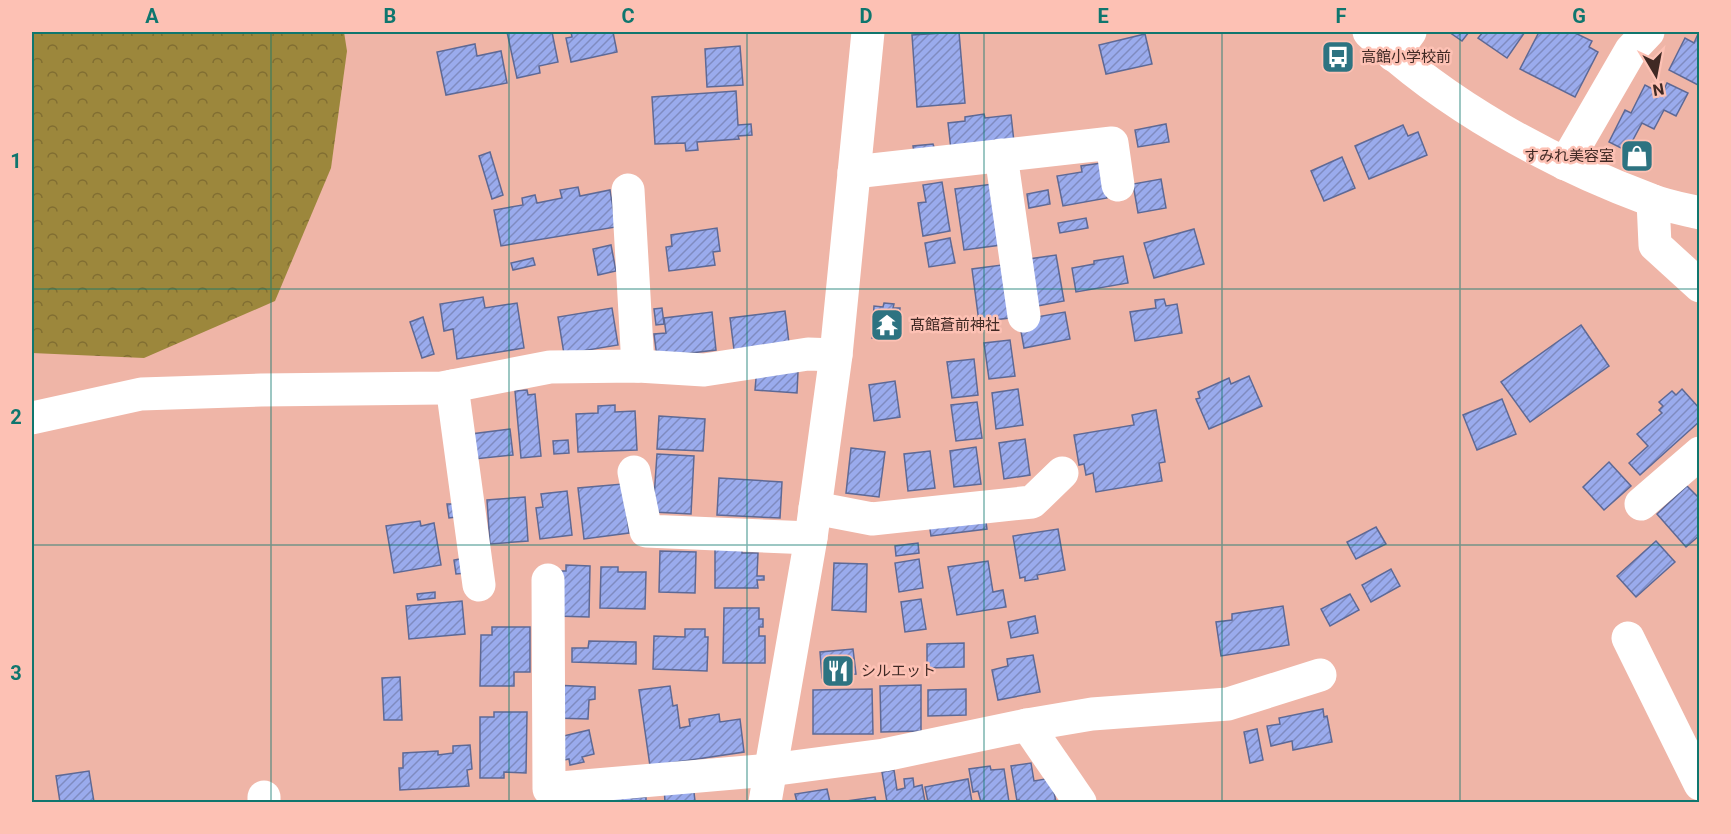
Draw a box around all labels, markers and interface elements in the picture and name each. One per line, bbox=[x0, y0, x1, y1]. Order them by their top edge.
text: A bbox=[145, 4, 159, 28]
text: B bbox=[384, 4, 396, 28]
text: C bbox=[621, 4, 635, 28]
text: D bbox=[860, 4, 873, 28]
text: E bbox=[1097, 4, 1109, 28]
text: F bbox=[1336, 4, 1347, 28]
text: G bbox=[1572, 4, 1586, 28]
bus stop icon: 高館小学校前 bbox=[1320, 39, 1356, 75]
north arrow bbox=[1626, 45, 1686, 105]
place label: 高館小学校前 bbox=[1361, 48, 1451, 66]
text: N bbox=[1651, 79, 1666, 100]
shop icon: すみれ美容室 bbox=[1619, 138, 1655, 174]
place label: すみれ美容室 bbox=[1524, 147, 1614, 165]
text: 1 bbox=[10, 149, 22, 173]
temple icon: 髙館蒼前神社 bbox=[869, 307, 905, 343]
place label: 髙館蒼前神社 bbox=[910, 316, 1000, 334]
text: 2 bbox=[10, 405, 22, 429]
restaurant icon: シルエット bbox=[820, 653, 856, 689]
text: 3 bbox=[10, 661, 22, 685]
place label: シルエット bbox=[861, 662, 936, 680]

